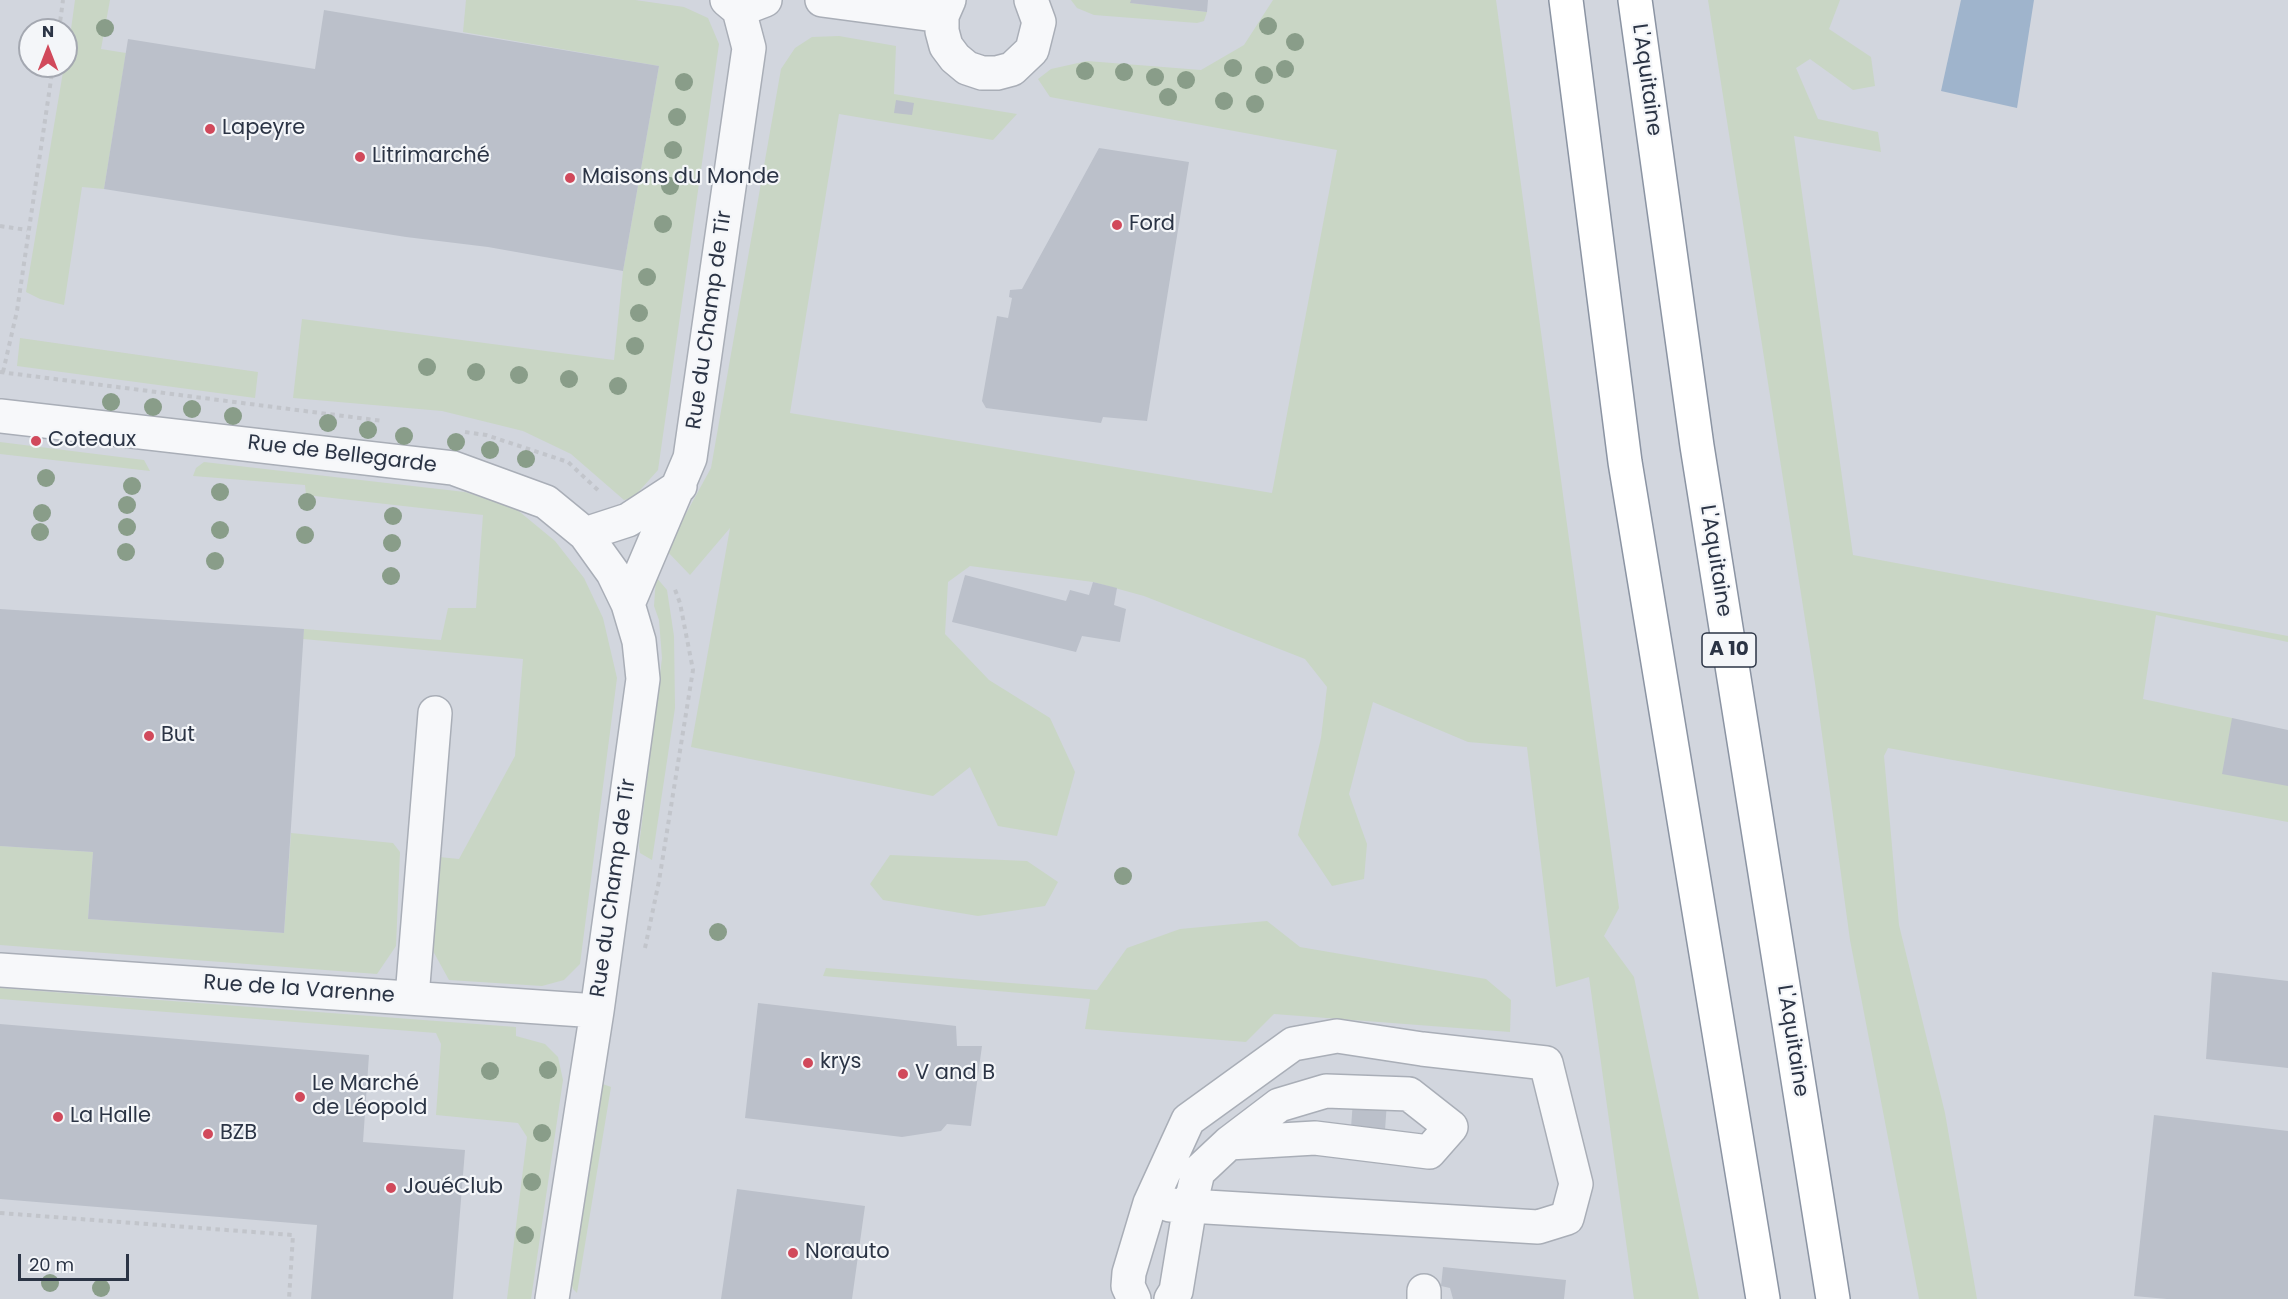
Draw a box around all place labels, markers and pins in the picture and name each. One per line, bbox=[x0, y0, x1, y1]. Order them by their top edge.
place label: Lapeyre bbox=[222, 116, 305, 142]
marker: Lapeyre bbox=[203, 122, 217, 136]
place label: Litrimarché bbox=[372, 144, 490, 170]
marker: Litrimarché bbox=[353, 150, 367, 164]
place label: Maisons du Monde bbox=[582, 165, 779, 191]
marker: Maisons du Monde bbox=[563, 171, 577, 185]
place label: Ford bbox=[1129, 212, 1175, 238]
marker: Ford bbox=[1110, 218, 1124, 232]
place label: Coteaux bbox=[48, 428, 136, 454]
marker: Coteaux bbox=[29, 434, 43, 448]
place label: But bbox=[161, 723, 195, 749]
marker: But bbox=[142, 729, 156, 743]
place label: krys bbox=[820, 1050, 861, 1076]
marker: krys bbox=[801, 1056, 815, 1070]
place label: V and B bbox=[915, 1061, 995, 1087]
marker: V and B bbox=[896, 1067, 910, 1081]
place label: Le Marché de Léopold bbox=[312, 1072, 427, 1122]
marker: Le Marché de Léopold bbox=[293, 1090, 307, 1104]
place label: La Halle bbox=[70, 1104, 151, 1130]
marker: La Halle bbox=[51, 1110, 65, 1124]
place label: BZB bbox=[220, 1121, 257, 1147]
marker: BZB bbox=[201, 1127, 215, 1141]
place label: JouéClub bbox=[403, 1175, 503, 1201]
marker: JouéClub bbox=[384, 1181, 398, 1195]
place label: Norauto bbox=[805, 1240, 890, 1266]
marker: Norauto bbox=[786, 1246, 800, 1260]

